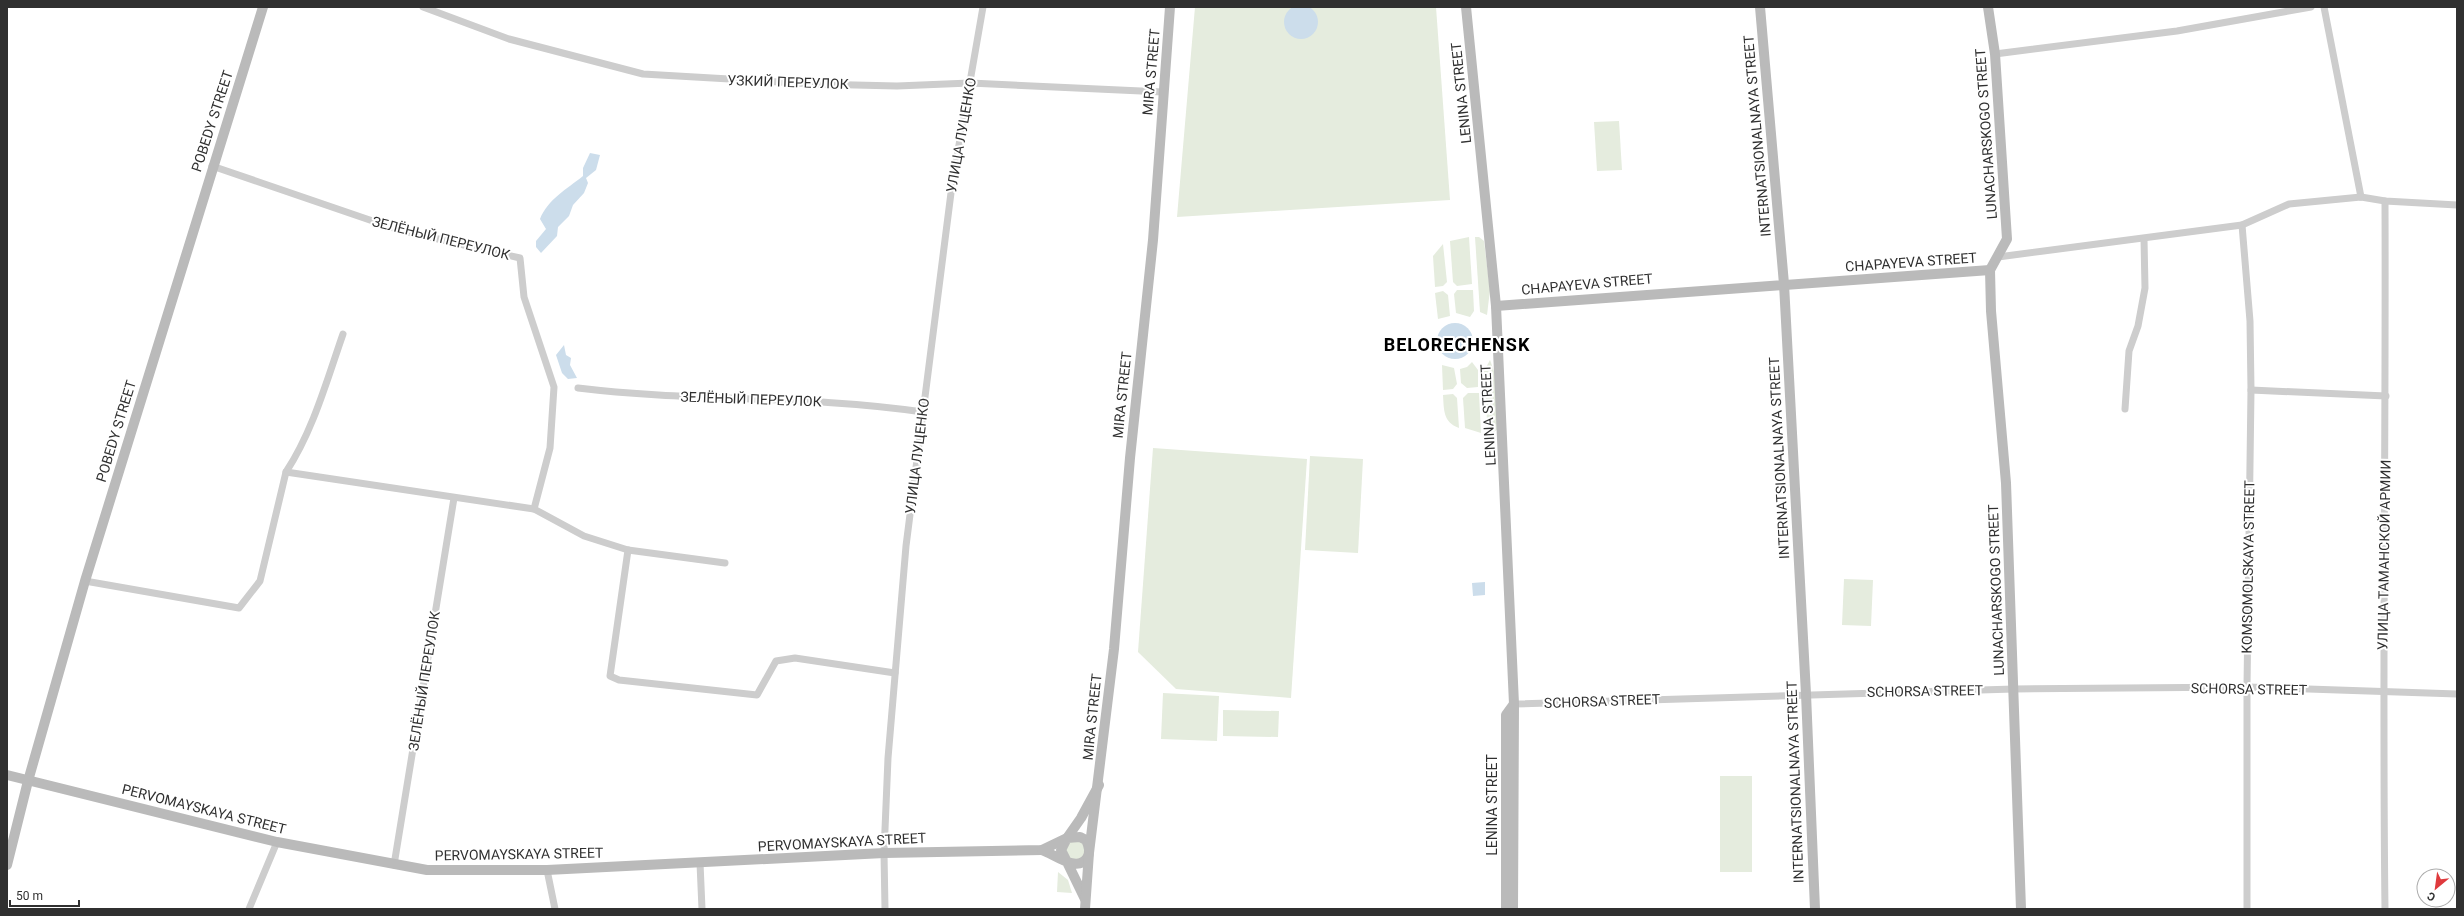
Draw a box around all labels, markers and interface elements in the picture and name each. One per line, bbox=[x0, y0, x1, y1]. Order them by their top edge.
street label: MIRA STREET bbox=[1139, 27, 1163, 116]
street label: INTERNATSIONALNAYA STREET bbox=[1740, 34, 1774, 237]
street label: LENINA STREET bbox=[1448, 41, 1474, 144]
street label: LUNACHARSKOGO STREET bbox=[1972, 47, 2000, 220]
street label: POBEDY STREET bbox=[188, 68, 236, 174]
street label: УЗКИЙ ПЕРЕУЛОК bbox=[727, 72, 849, 92]
street label: УЛИЦА ЛУЦЕНКО bbox=[943, 76, 979, 194]
street label: ЗЕЛЁНЫЙ ПЕРЕУЛОК bbox=[370, 213, 512, 263]
street label: CHAPAYEVA STREET bbox=[1845, 249, 1978, 275]
street label: CHAPAYEVA STREET bbox=[1521, 270, 1654, 298]
district label: BELORECHENSK bbox=[1384, 334, 1530, 355]
street label: MIRA STREET bbox=[1109, 350, 1135, 439]
street label: INTERNATSIONALNAYA STREET bbox=[1766, 356, 1792, 559]
street label: LENINA STREET bbox=[1477, 363, 1499, 466]
street label: POBEDY STREET bbox=[93, 378, 139, 484]
street label: ЗЕЛЁНЫЙ ПЕРЕУЛОК bbox=[680, 389, 822, 409]
street label: УЛИЦА ЛУЦЕНКО bbox=[902, 397, 932, 515]
street label: УЛИЦА ТАМАНСКОЙ АРМИИ bbox=[2374, 460, 2394, 650]
street label: KOMSOMOLSKAYA STREET bbox=[2238, 480, 2258, 654]
street label: LUNACHARSKOGO STREET bbox=[1985, 504, 2007, 676]
street label: ЗЕЛЁНЫЙ ПЕРЕУЛОК bbox=[405, 610, 443, 752]
street label: MIRA STREET bbox=[1079, 672, 1105, 761]
street label: INTERNATSIONALNAYA STREET bbox=[1783, 680, 1807, 883]
street label: SCHORSA STREET bbox=[2191, 680, 2308, 698]
street label: SCHORSA STREET bbox=[1867, 682, 1984, 700]
street label: SCHORSA STREET bbox=[1544, 691, 1661, 711]
street label: LENINA STREET bbox=[1484, 754, 1500, 856]
street label: PERVOMAYSKAYA STREET bbox=[120, 781, 288, 837]
street label: PERVOMAYSKAYA STREET bbox=[757, 830, 927, 854]
street label: PERVOMAYSKAYA STREET bbox=[435, 845, 604, 863]
north arrow bbox=[2416, 868, 2456, 908]
scale bar bbox=[10, 882, 79, 908]
text: 50 m bbox=[16, 889, 43, 903]
text: С bbox=[2425, 889, 2438, 904]

